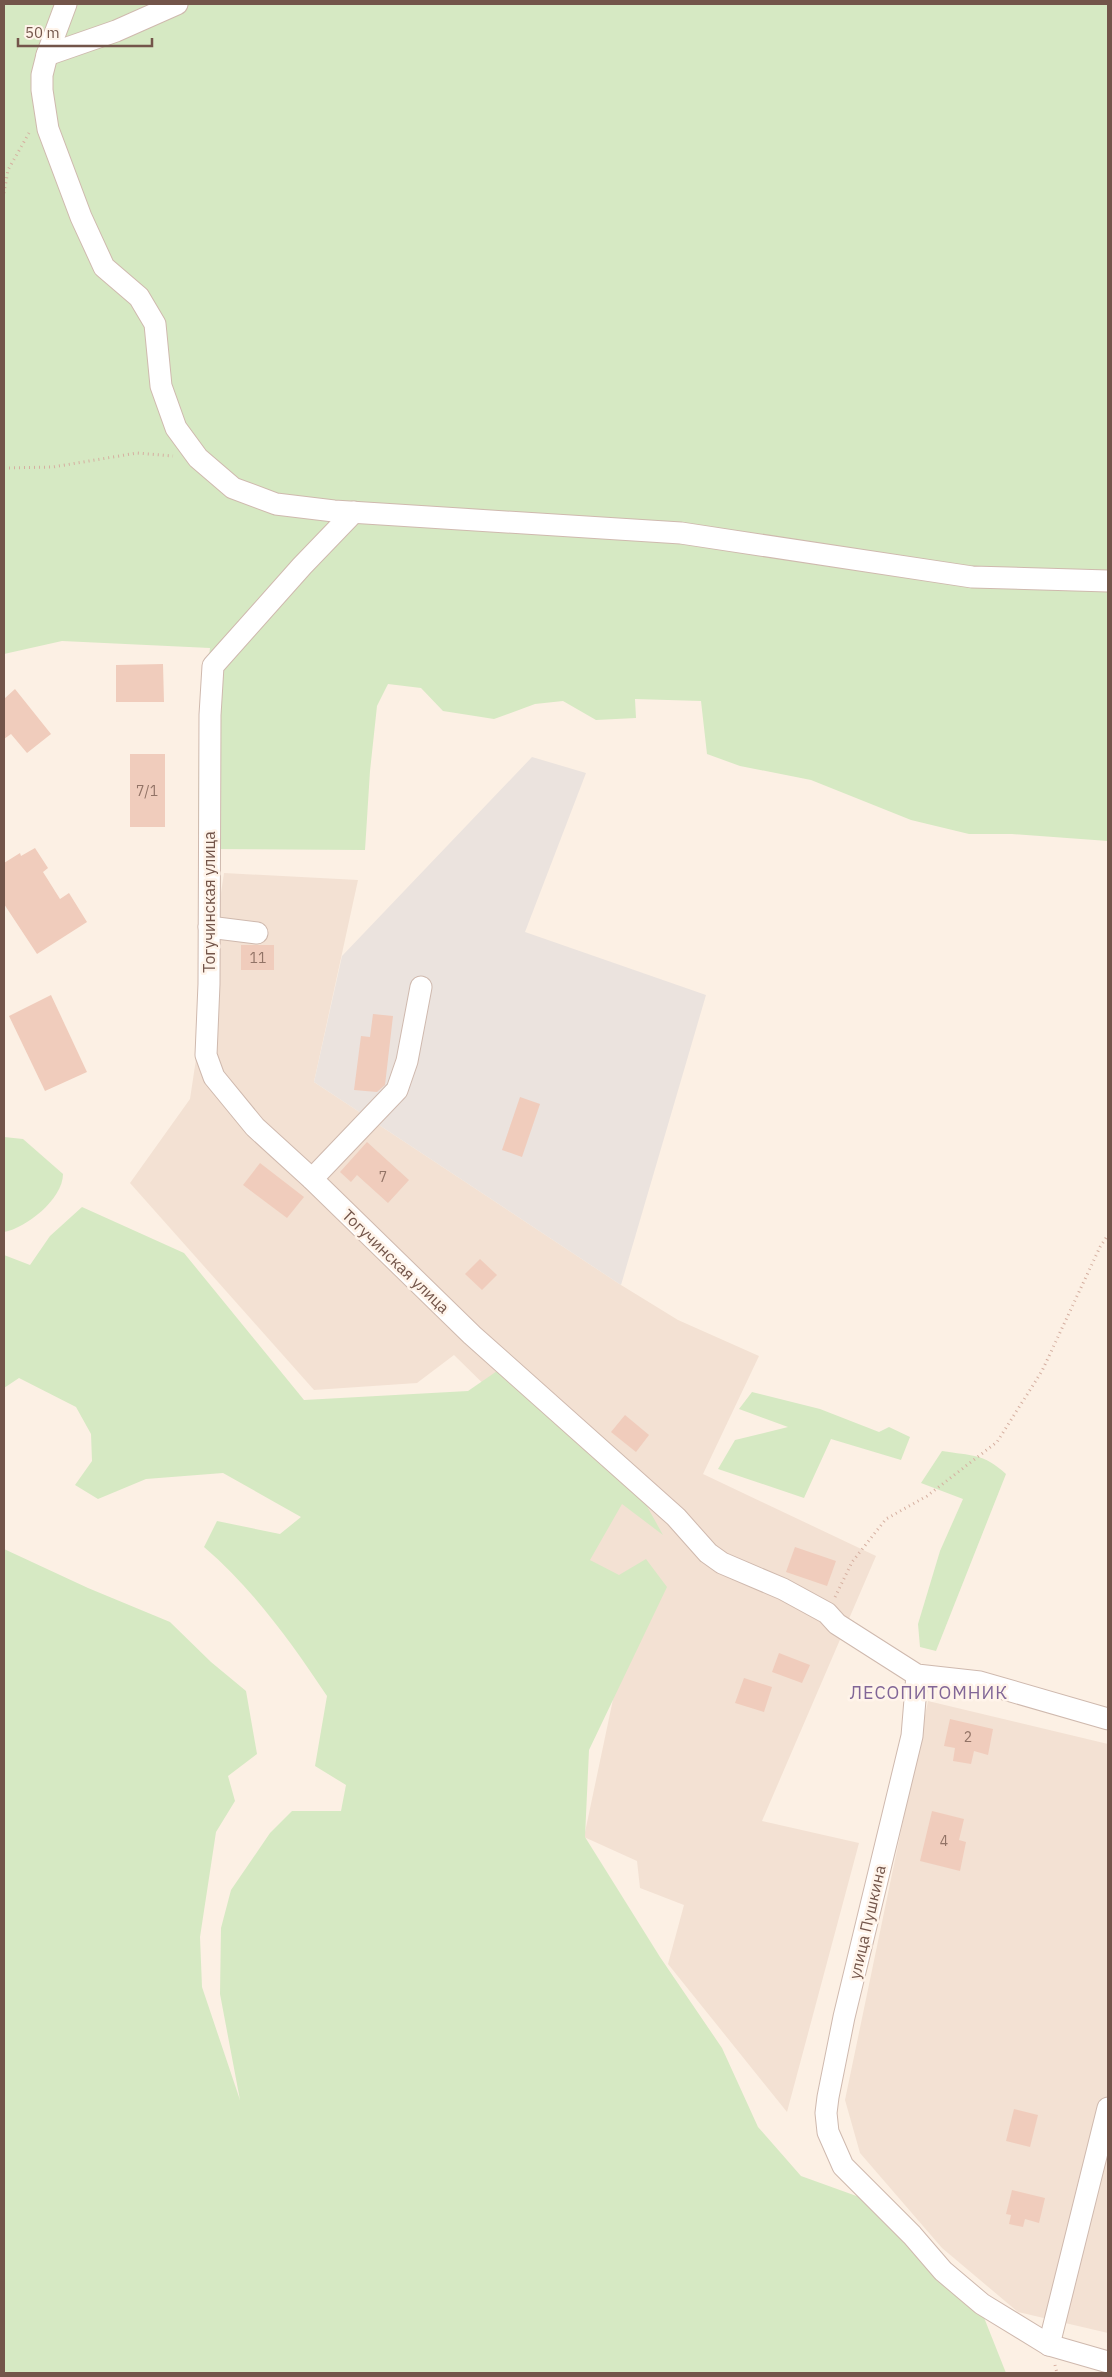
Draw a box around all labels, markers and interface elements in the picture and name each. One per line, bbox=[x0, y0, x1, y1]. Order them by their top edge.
scale bar bbox=[18, 15, 151, 47]
text: 50 m bbox=[25, 23, 60, 42]
house number: 7/1 bbox=[136, 782, 158, 800]
street label: Тогучинская улица bbox=[199, 831, 219, 973]
house number: 11 bbox=[250, 949, 266, 967]
house number: 7 bbox=[379, 1168, 387, 1186]
street label: Тогучинская улица bbox=[338, 1205, 454, 1318]
district label: ЛЕСОПИТОМНИК bbox=[850, 1681, 1008, 1704]
house number: 2 bbox=[964, 1728, 972, 1746]
house number: 4 bbox=[940, 1832, 948, 1850]
street label: улица Пушкина bbox=[844, 1863, 890, 1981]

